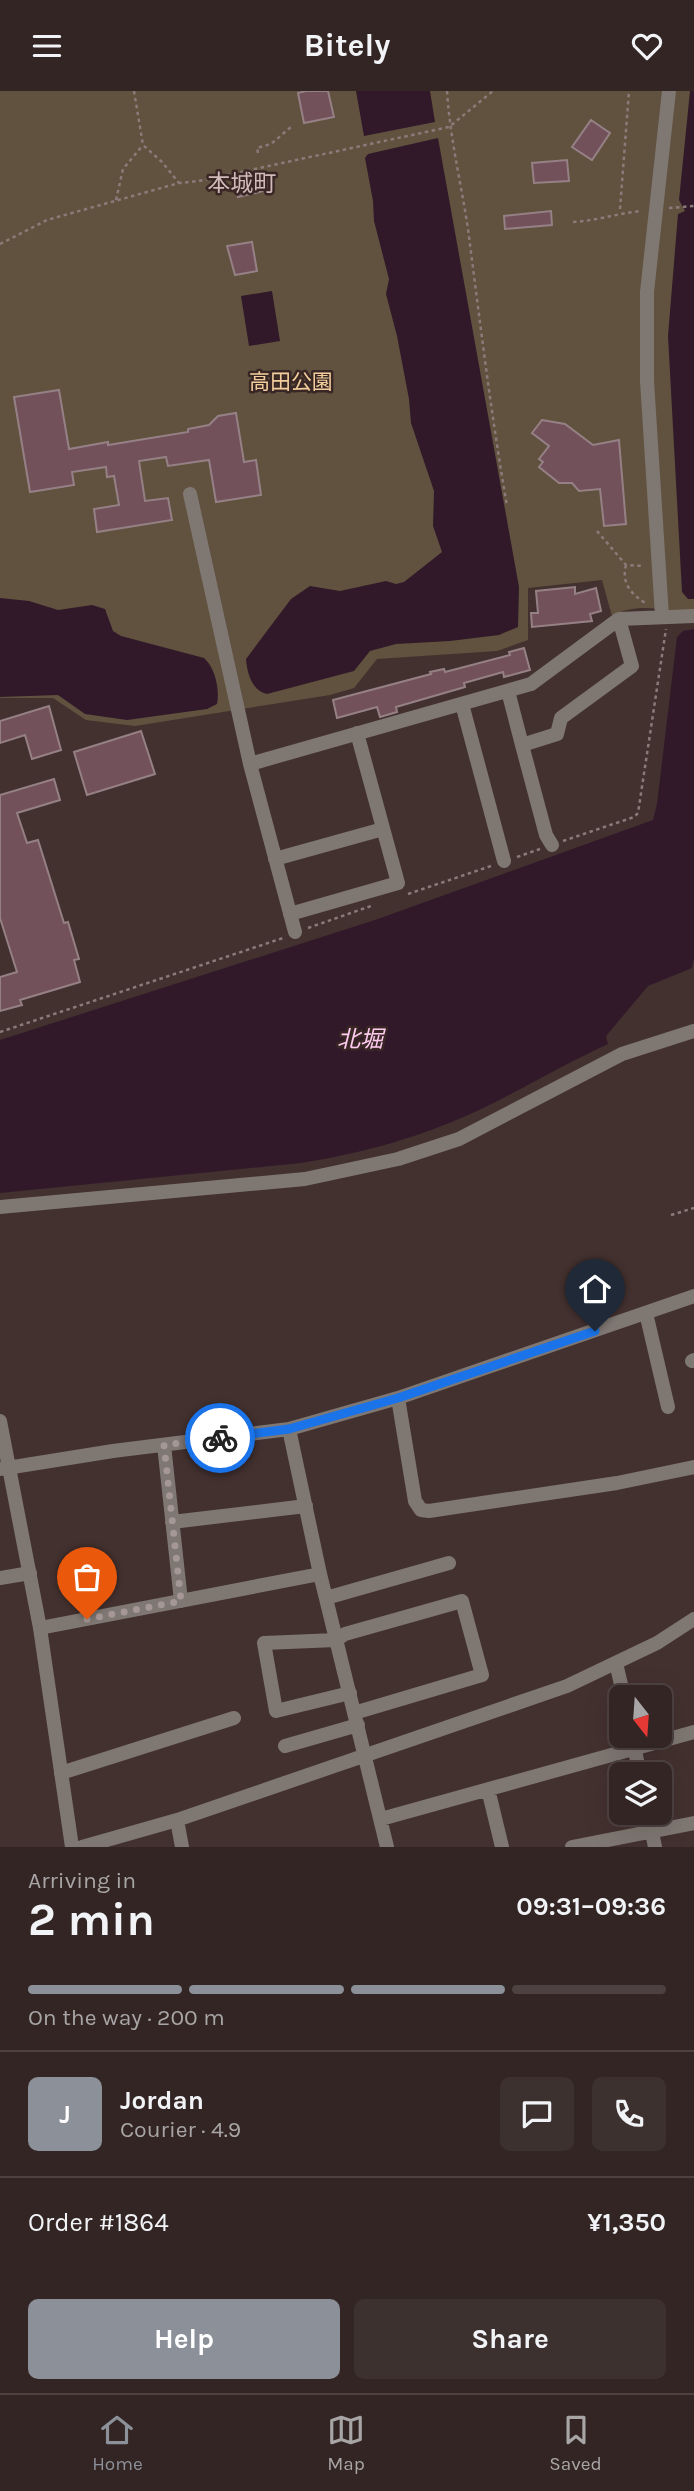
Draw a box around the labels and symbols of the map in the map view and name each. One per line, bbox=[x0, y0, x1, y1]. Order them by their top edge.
district label: 本城町 bbox=[208, 170, 277, 197]
park label: 高田公園 bbox=[249, 370, 333, 394]
water label: 北堀 bbox=[337, 1026, 386, 1053]
pin bbox=[565, 1259, 625, 1331]
courier bbox=[185, 1403, 255, 1473]
pin bbox=[57, 1547, 117, 1619]
north arrow bbox=[609, 1685, 672, 1748]

